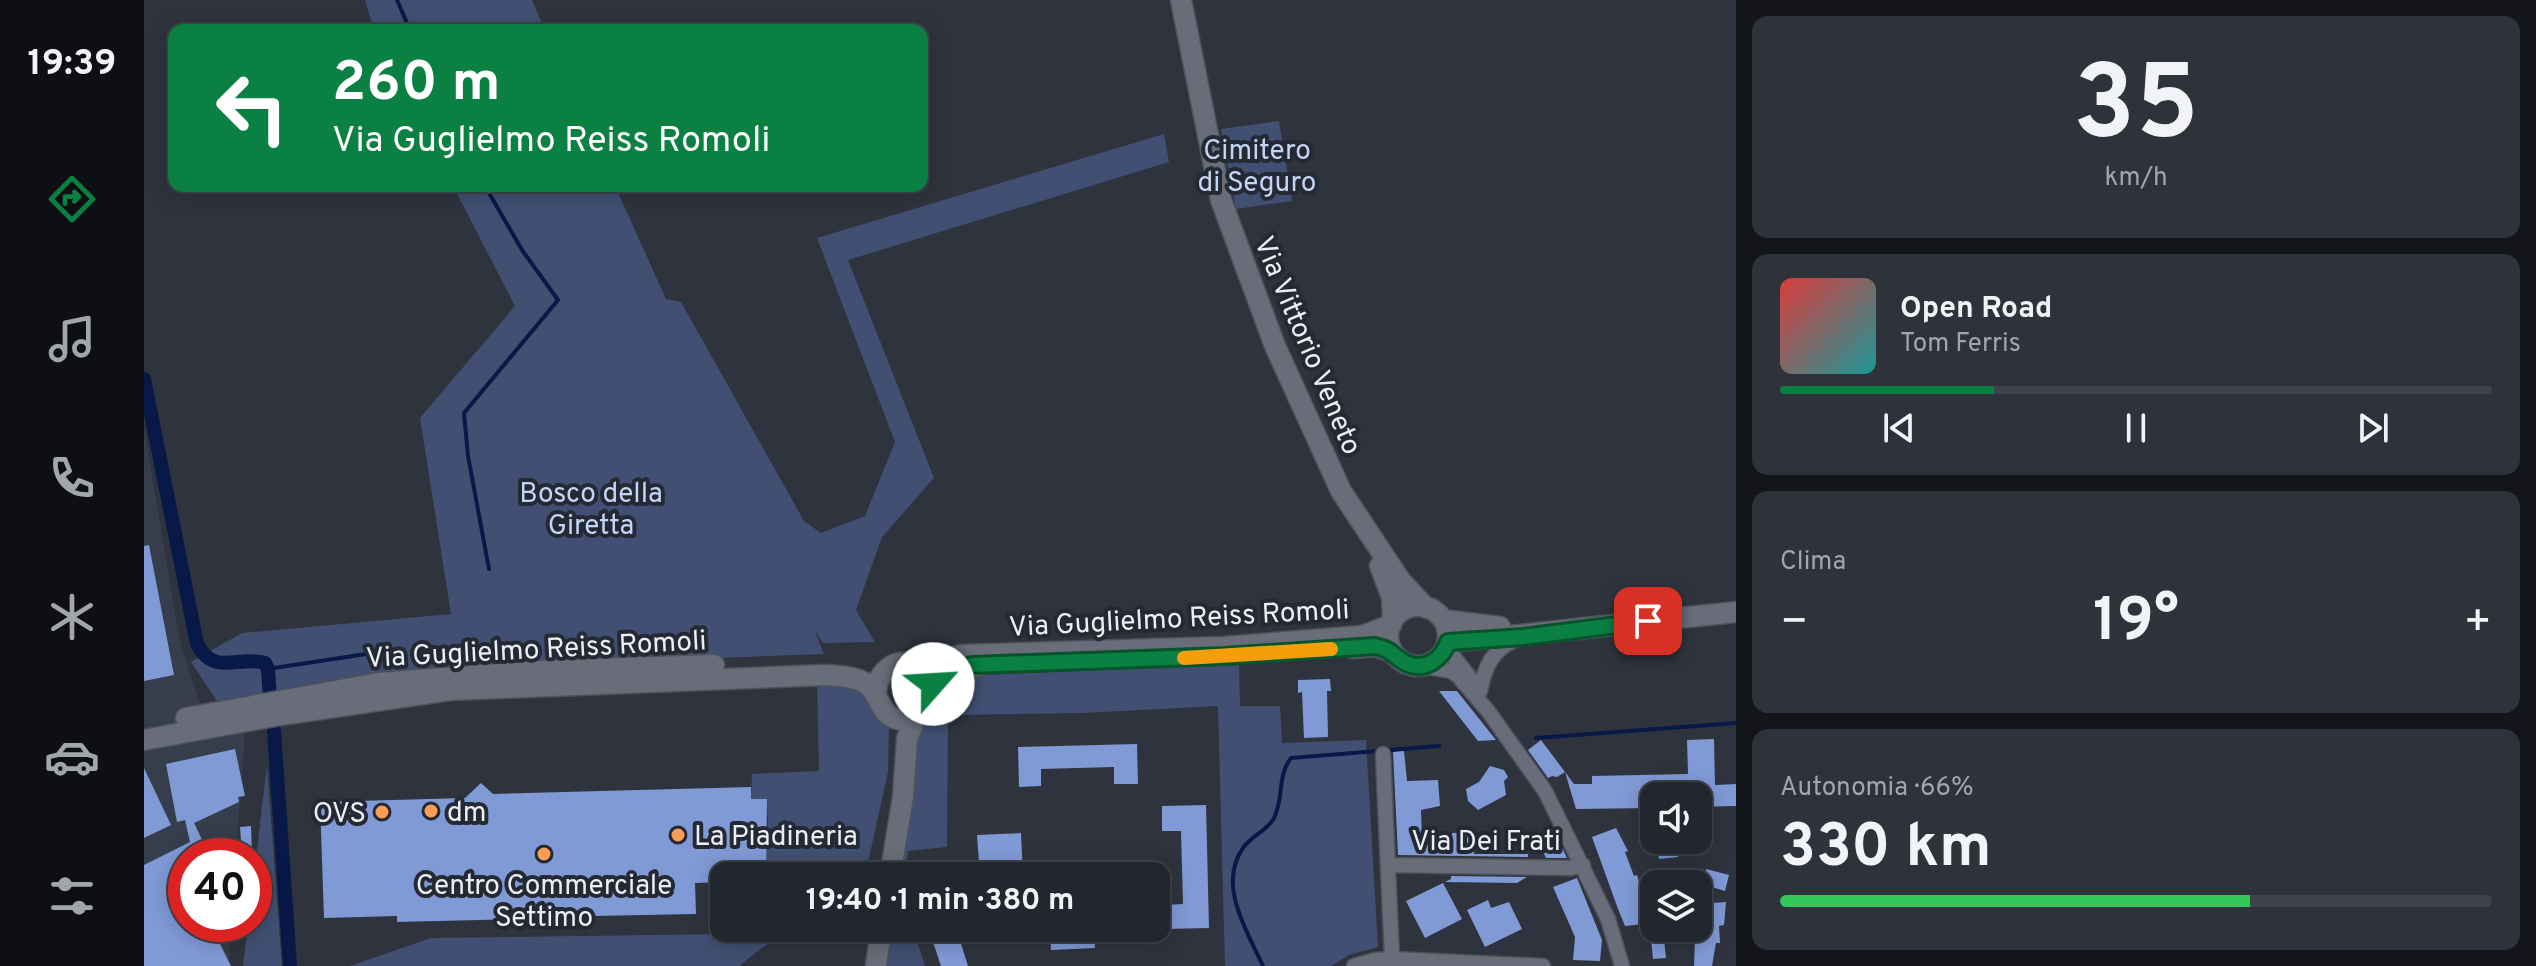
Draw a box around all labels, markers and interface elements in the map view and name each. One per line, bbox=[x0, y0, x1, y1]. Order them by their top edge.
text: 19:39 bbox=[28, 42, 116, 88]
text: 35 bbox=[2073, 44, 2199, 176]
text: 260 m bbox=[332, 50, 501, 120]
icon: left bbox=[200, 56, 304, 160]
text: Via Guglielmo Reiss Romoli bbox=[332, 119, 771, 165]
park label: Cimitero di Seguro bbox=[1198, 134, 1316, 202]
text: km/h bbox=[2104, 162, 2168, 195]
icon: directions bbox=[44, 171, 100, 227]
street label: Via Vittorio Veneto bbox=[1244, 232, 1368, 461]
text: Open Road bbox=[1900, 291, 2052, 328]
icon: music bbox=[44, 311, 100, 367]
text: Tom Ferris bbox=[1900, 328, 2021, 361]
icon: previous bbox=[1877, 406, 1921, 450]
icon: pause bbox=[2114, 406, 2158, 450]
icon: next bbox=[2351, 406, 2395, 450]
icon: phone bbox=[44, 450, 100, 506]
park label: Bosco della Giretta bbox=[519, 477, 663, 545]
text: Clima bbox=[1780, 546, 1846, 579]
text: 19° bbox=[2093, 586, 2179, 662]
pin bbox=[1614, 587, 1682, 655]
icon: climate bbox=[44, 589, 100, 645]
street label: Via Guglielmo Reiss Romoli bbox=[1008, 593, 1350, 647]
text: − bbox=[1780, 596, 1808, 652]
text: + bbox=[2464, 596, 2492, 652]
icon: arrive bbox=[1626, 599, 1670, 643]
street label: Via Guglielmo Reiss Romoli bbox=[365, 624, 707, 678]
position arrow bbox=[891, 642, 975, 726]
icon: car bbox=[44, 729, 100, 785]
text: Autonomia · 66% bbox=[1780, 772, 1974, 805]
map controls bbox=[1640, 782, 1712, 942]
button: sound bbox=[1640, 782, 1712, 854]
place label: dm bbox=[447, 796, 486, 832]
place label: OVS bbox=[313, 797, 366, 833]
marker: dm bbox=[422, 802, 440, 820]
marker: OVS bbox=[373, 803, 391, 821]
text: 330 km bbox=[1780, 812, 1992, 888]
place label: La Piadineria bbox=[694, 820, 858, 856]
street label: Via Dei Frati bbox=[1411, 825, 1561, 861]
marker: La Piadineria bbox=[669, 826, 687, 844]
speed limit sign: 40 bbox=[168, 838, 272, 942]
marker: Centro Commerciale Settimo bbox=[535, 845, 553, 863]
icon: filters bbox=[44, 868, 100, 924]
place label: Centro Commerciale Settimo bbox=[416, 869, 672, 937]
button: layers bbox=[1640, 870, 1712, 942]
text: 19:40 · 1 min · 380 m bbox=[806, 883, 1074, 920]

